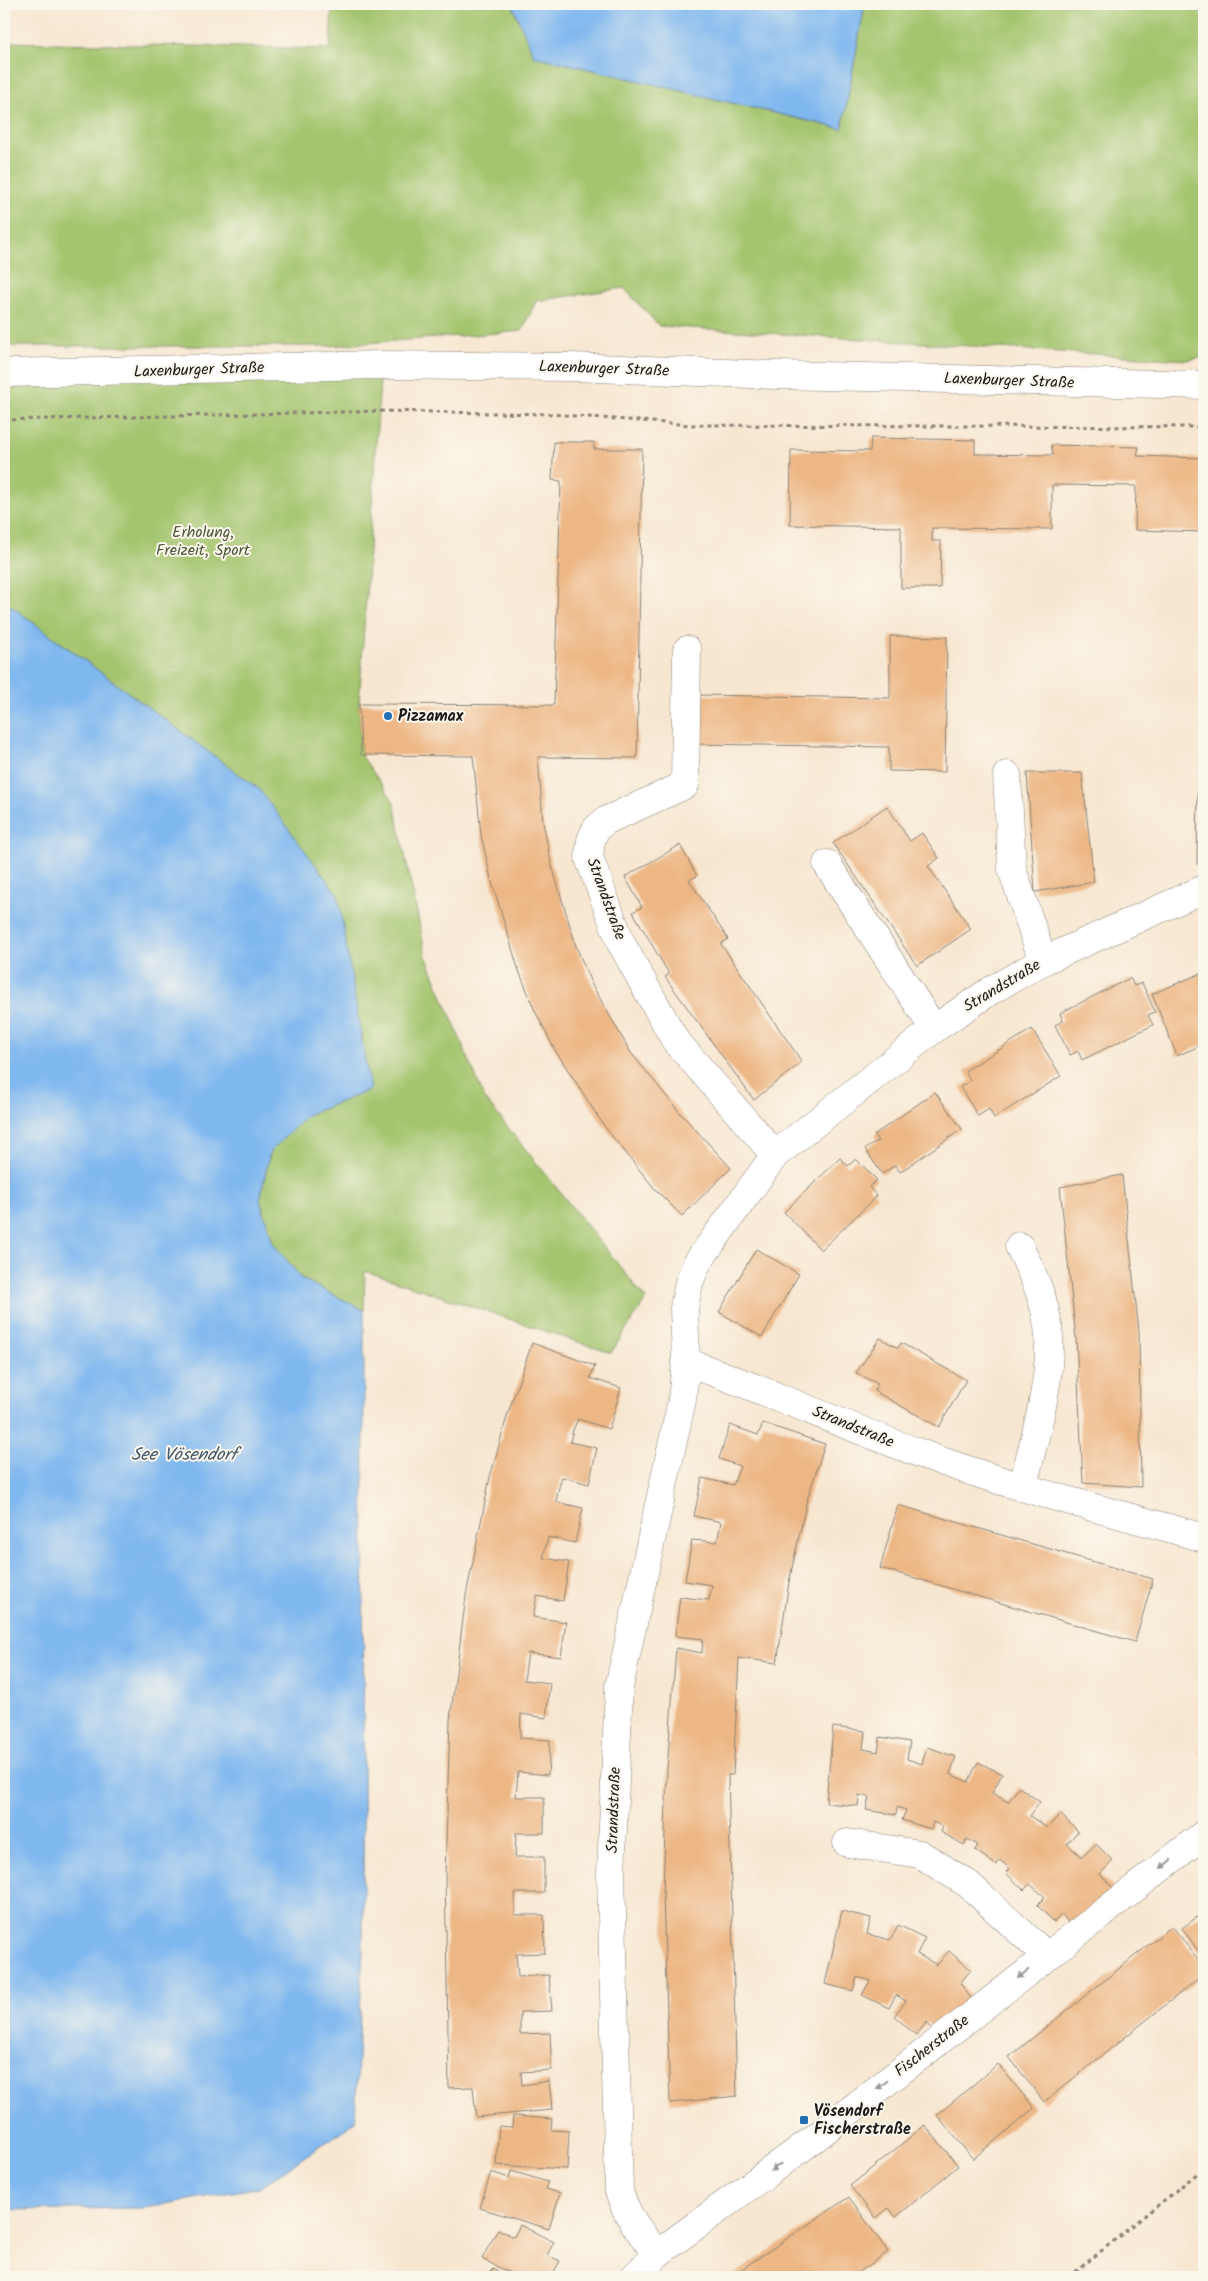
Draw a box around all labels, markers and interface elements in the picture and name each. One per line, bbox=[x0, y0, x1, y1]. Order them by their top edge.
street label: Laxenburger Straße bbox=[538, 354, 670, 384]
street label: Laxenburger Straße bbox=[133, 355, 265, 385]
street label: Laxenburger Straße bbox=[943, 366, 1075, 396]
park label: Erholung, Freizeit, Sport bbox=[156, 520, 251, 563]
place label: Pizzamax bbox=[398, 704, 464, 729]
marker: Pizzamax bbox=[382, 710, 394, 722]
street label: Strandstraße bbox=[579, 854, 633, 944]
street label: Strandstraße bbox=[959, 953, 1045, 1019]
street label: Strandstraße bbox=[808, 1399, 898, 1455]
water label: See Vösendorf bbox=[131, 1441, 242, 1470]
street label: Strandstraße bbox=[600, 1766, 628, 1854]
one-way arrow bbox=[1159, 1859, 1173, 1869]
one-way arrow bbox=[1017, 1969, 1030, 1980]
street label: Fischerstraße bbox=[889, 2009, 975, 2083]
one-way arrow bbox=[876, 2080, 889, 2091]
place label: Vösendorf Fischerstraße bbox=[814, 2099, 911, 2142]
marker: Vösendorf Fischerstraße bbox=[798, 2114, 810, 2126]
one-way arrow bbox=[769, 2162, 783, 2172]

